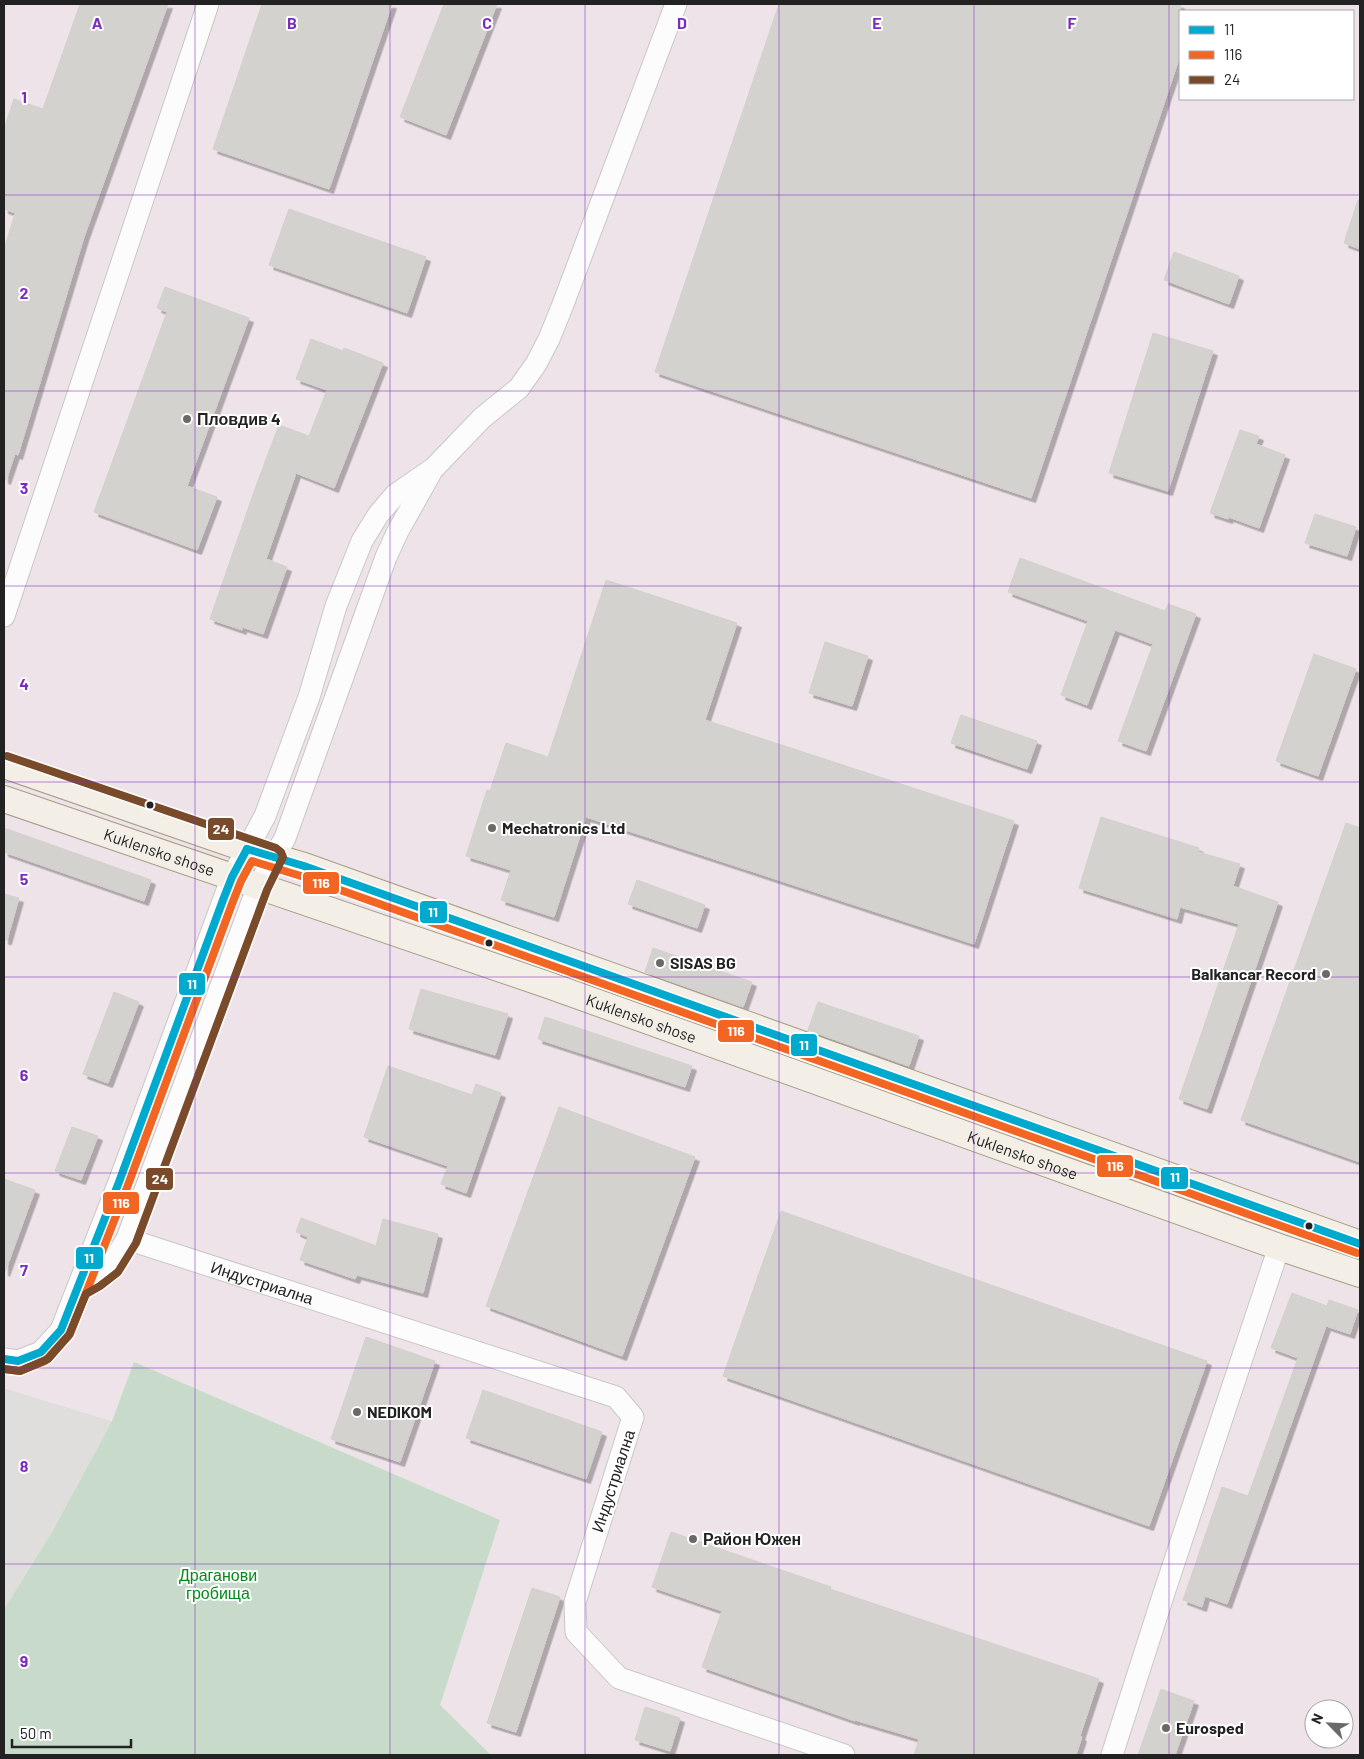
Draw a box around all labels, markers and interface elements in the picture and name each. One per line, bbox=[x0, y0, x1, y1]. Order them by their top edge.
legend bbox=[1179, 10, 1354, 100]
text: A bbox=[92, 13, 103, 32]
text: B bbox=[287, 13, 297, 32]
text: C bbox=[482, 13, 492, 32]
text: D bbox=[677, 13, 687, 32]
text: E bbox=[872, 13, 882, 32]
text: F bbox=[1068, 13, 1077, 32]
text: 11 bbox=[1224, 20, 1235, 38]
text: 116 bbox=[1224, 45, 1242, 63]
text: 24 bbox=[1224, 70, 1240, 88]
text: 1 bbox=[21, 87, 27, 106]
text: 2 bbox=[20, 283, 29, 302]
place label: Пловдив 4 bbox=[197, 409, 281, 428]
marker: Пловдив 4 bbox=[181, 413, 193, 425]
text: 3 bbox=[20, 478, 28, 497]
text: 4 bbox=[19, 674, 29, 693]
unlabelled marker bbox=[145, 800, 155, 810]
line badge: 24 bbox=[207, 817, 235, 841]
place label: Mechatronics Ltd bbox=[502, 818, 625, 837]
text: 24 bbox=[213, 820, 229, 837]
marker: Mechatronics Ltd bbox=[486, 822, 498, 834]
street label: Kuklensko shose bbox=[101, 824, 217, 879]
text: 5 bbox=[20, 869, 29, 888]
line badge: 116 bbox=[302, 871, 340, 895]
text: 116 bbox=[312, 874, 330, 891]
line badge: 11 bbox=[419, 900, 448, 924]
text: 11 bbox=[428, 903, 438, 920]
unlabelled marker bbox=[484, 938, 494, 948]
place label: SISAS BG bbox=[670, 953, 736, 972]
marker: SISAS BG bbox=[654, 957, 666, 969]
place label: Balkancar Record bbox=[1191, 964, 1316, 983]
marker: Balkancar Record bbox=[1320, 968, 1332, 980]
line badge: 11 bbox=[178, 972, 206, 996]
text: 11 bbox=[187, 975, 197, 992]
street label: Kuklensko shose bbox=[584, 989, 699, 1046]
line badge: 116 bbox=[717, 1019, 755, 1043]
text: 116 bbox=[727, 1022, 745, 1039]
line badge: 11 bbox=[790, 1033, 818, 1057]
text: 11 bbox=[799, 1036, 809, 1053]
text: 6 bbox=[20, 1065, 29, 1084]
street label: Kuklensko shose bbox=[965, 1126, 1080, 1183]
line badge: 116 bbox=[1096, 1154, 1134, 1178]
text: 116 bbox=[1106, 1157, 1124, 1174]
line badge: 11 bbox=[1160, 1166, 1189, 1190]
line badge: 24 bbox=[145, 1167, 174, 1191]
text: 11 bbox=[1170, 1168, 1180, 1185]
text: 24 bbox=[152, 1170, 168, 1187]
line badge: 116 bbox=[102, 1191, 140, 1215]
text: 116 bbox=[112, 1194, 130, 1211]
unlabelled marker bbox=[1304, 1221, 1314, 1231]
line badge: 11 bbox=[75, 1246, 104, 1270]
text: 11 bbox=[84, 1249, 94, 1266]
street label: Индустриална bbox=[209, 1257, 316, 1308]
text: 7 bbox=[20, 1260, 28, 1279]
place label: NEDIKOM bbox=[367, 1402, 432, 1421]
marker: NEDIKOM bbox=[351, 1406, 363, 1418]
street label: Индустриална bbox=[587, 1427, 638, 1534]
text: 8 bbox=[20, 1456, 29, 1475]
place label: Район Южен bbox=[703, 1529, 801, 1548]
marker: Район Южен bbox=[687, 1533, 699, 1545]
park label: Драганови гробища bbox=[179, 1565, 257, 1602]
text: 9 bbox=[20, 1651, 28, 1670]
north arrow bbox=[1304, 1699, 1354, 1749]
text: N bbox=[1307, 1711, 1326, 1726]
scale bar bbox=[12, 1716, 131, 1748]
place label: Eurosped bbox=[1176, 1718, 1244, 1737]
marker: Eurosped bbox=[1160, 1722, 1172, 1734]
text: 50 m bbox=[20, 1724, 52, 1742]

